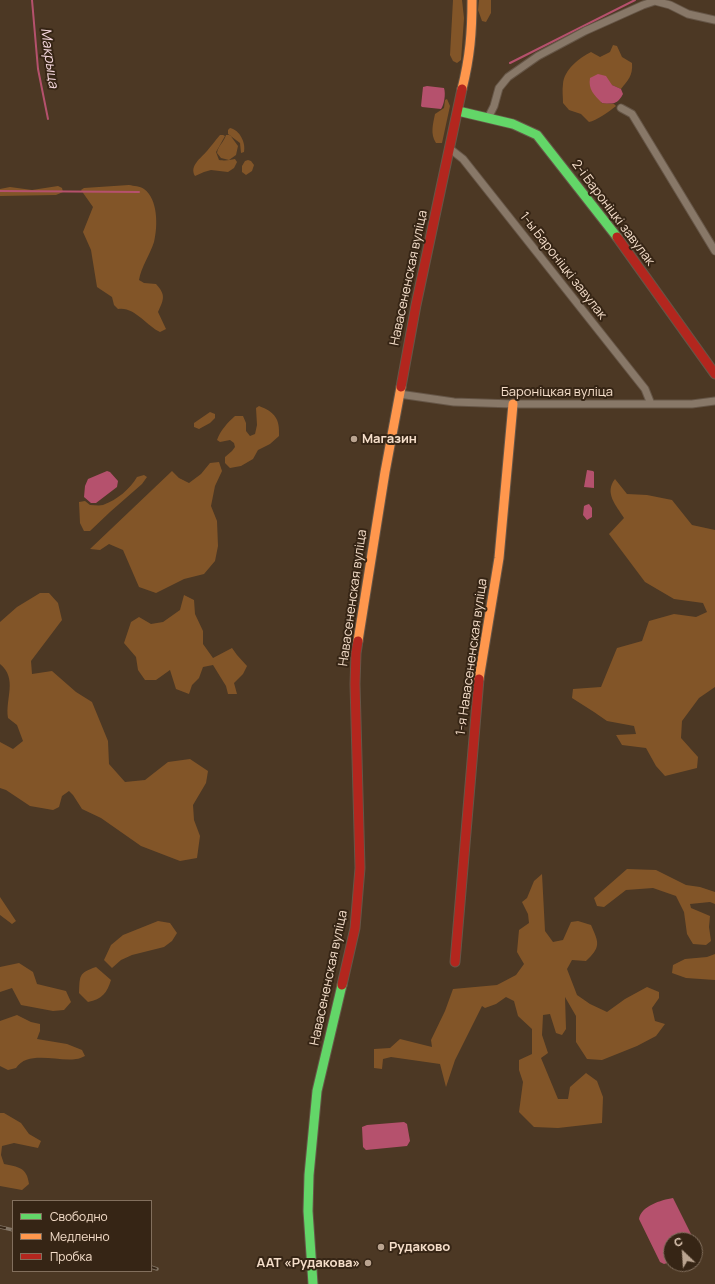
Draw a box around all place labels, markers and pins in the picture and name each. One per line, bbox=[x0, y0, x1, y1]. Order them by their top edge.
place label: Магазин bbox=[362, 431, 417, 447]
marker: Магазин bbox=[349, 434, 359, 444]
place label: Рудаково bbox=[389, 1239, 450, 1255]
marker: Рудаково bbox=[376, 1242, 386, 1252]
place label: ААТ «Рудакова» bbox=[257, 1255, 360, 1271]
marker: ААТ «Рудакова» bbox=[363, 1258, 373, 1268]

